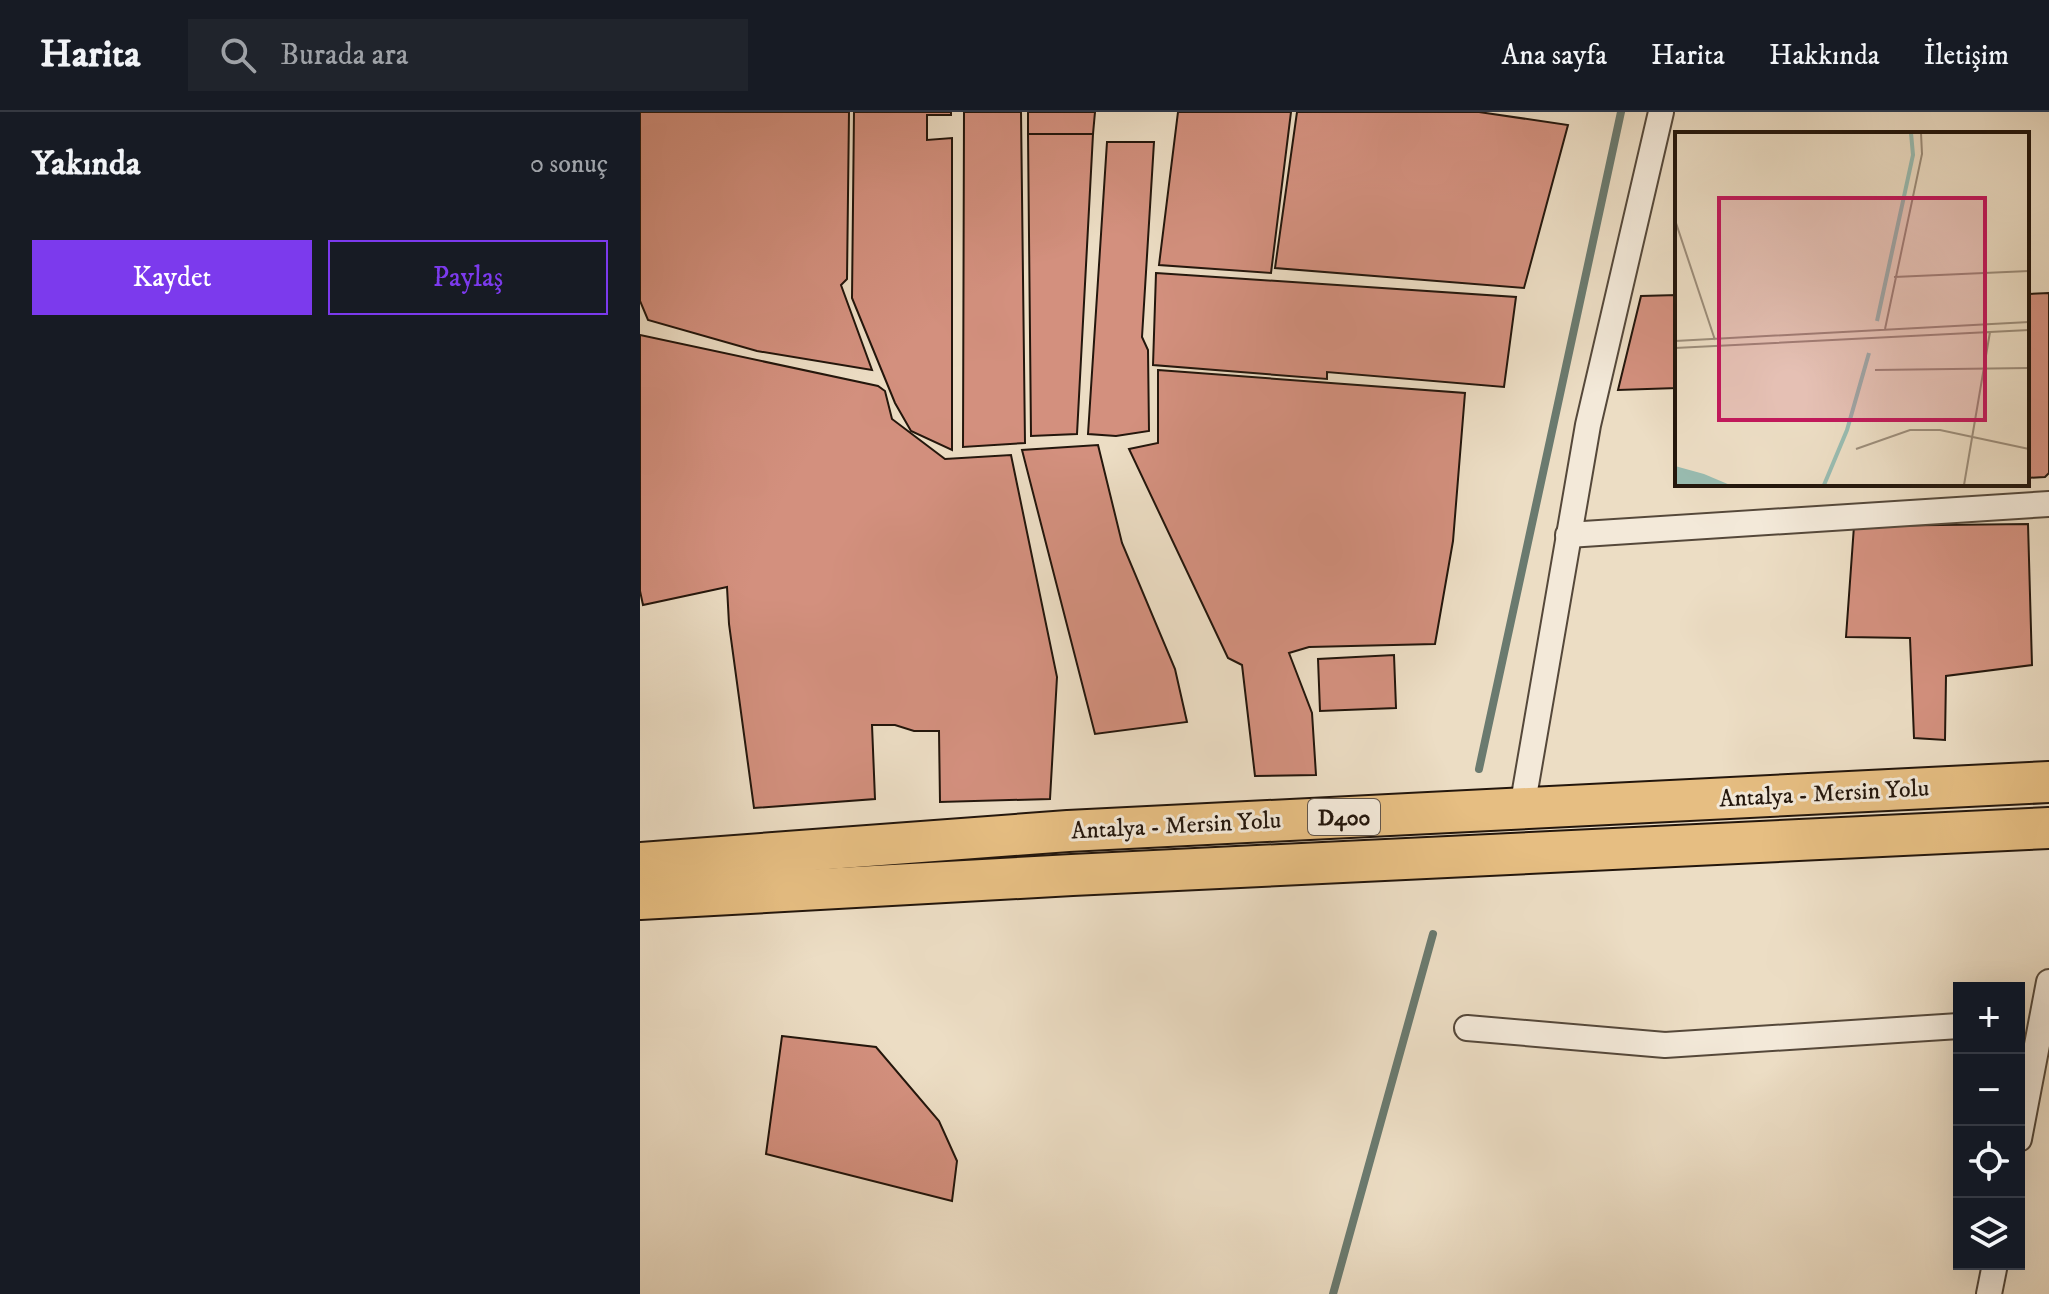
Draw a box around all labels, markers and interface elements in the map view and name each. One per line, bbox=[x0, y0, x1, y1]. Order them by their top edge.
search box bbox=[188, 19, 748, 91]
text: Harita bbox=[40, 31, 140, 79]
icon: search bbox=[216, 33, 260, 77]
text: Burada ara bbox=[280, 37, 409, 74]
text: Ana sayfa bbox=[1501, 38, 1607, 73]
text: Harita bbox=[1651, 38, 1725, 73]
text: Hakkında bbox=[1769, 38, 1880, 73]
text: İletişim bbox=[1924, 38, 2009, 73]
inset map bbox=[1675, 132, 2029, 486]
text: Yakında bbox=[32, 143, 140, 185]
text: 0 sonuç bbox=[530, 148, 608, 181]
button: Kaydet bbox=[32, 240, 312, 315]
button: Paylaş bbox=[328, 240, 608, 315]
street label: Antalya - Mersin Yolu bbox=[1718, 774, 1930, 814]
road number: D400 bbox=[1308, 799, 1380, 835]
street label: Antalya - Mersin Yolu bbox=[1070, 806, 1282, 846]
map controls bbox=[1953, 982, 2025, 1270]
button: + bbox=[1953, 982, 2025, 1054]
button: − bbox=[1953, 1054, 2025, 1126]
button: locate bbox=[1953, 1126, 2025, 1198]
button: layers bbox=[1953, 1198, 2025, 1270]

